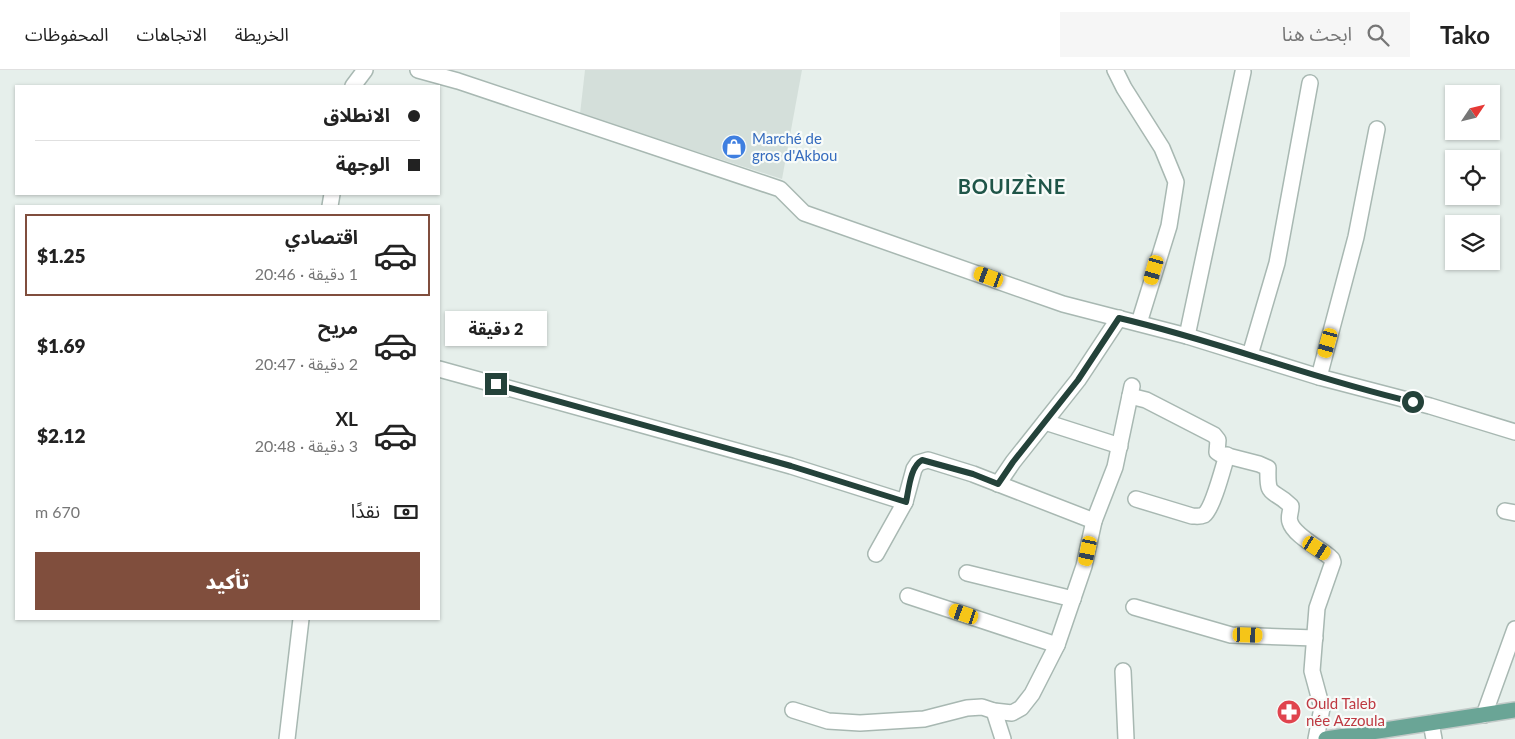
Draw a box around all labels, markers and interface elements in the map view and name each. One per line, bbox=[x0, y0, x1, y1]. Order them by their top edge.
search box bbox=[1060, 12, 1410, 57]
text: Tako bbox=[1440, 20, 1490, 49]
icon: search bbox=[1364, 21, 1392, 49]
text: ابحث هنا bbox=[1282, 22, 1352, 45]
text: المحفوظات bbox=[25, 23, 109, 45]
text: الاتجاهات bbox=[137, 23, 207, 45]
text: الخريطة bbox=[235, 23, 289, 45]
north arrow bbox=[1445, 85, 1500, 140]
map controls bbox=[1445, 85, 1500, 270]
text: الانطلاق bbox=[324, 103, 390, 126]
place label: Marché de gros d'Akbou bbox=[752, 129, 837, 164]
shop icon: Marché de gros d'Akbou bbox=[721, 134, 747, 160]
button: locate bbox=[1445, 150, 1500, 205]
text: الوجهة bbox=[336, 152, 390, 175]
district label: BOUIZÈNE bbox=[958, 174, 1066, 198]
button: layers bbox=[1445, 215, 1500, 270]
text: اقتصادي bbox=[285, 225, 358, 248]
icon: car bbox=[373, 233, 418, 278]
text: $1.25 bbox=[37, 244, 86, 267]
car bbox=[1142, 254, 1165, 286]
text: 1 دقيقة · 20:46 bbox=[255, 264, 358, 283]
car bbox=[972, 265, 1005, 289]
callout: 2 دقيقة bbox=[445, 312, 547, 346]
text: مريح bbox=[318, 315, 358, 338]
text: 2 دقيقة bbox=[469, 319, 523, 338]
icon: car bbox=[373, 323, 418, 368]
car bbox=[1316, 327, 1339, 359]
text: $1.69 bbox=[37, 334, 86, 357]
text: 2 دقيقة · 20:47 bbox=[255, 354, 358, 373]
route end bbox=[485, 373, 507, 395]
route start bbox=[1402, 391, 1424, 413]
text: XL bbox=[335, 407, 358, 430]
icon: car bbox=[373, 413, 418, 458]
text: $2.12 bbox=[37, 424, 86, 447]
text: 3 دقيقة · 20:48 bbox=[255, 436, 358, 455]
icon: cash bbox=[392, 498, 420, 526]
text: نقدًا bbox=[351, 499, 380, 522]
text: 670 m bbox=[35, 502, 80, 521]
car bbox=[1300, 534, 1333, 562]
car bbox=[1077, 535, 1098, 567]
button: تأكيد bbox=[35, 552, 420, 610]
car bbox=[947, 602, 980, 626]
car bbox=[1232, 627, 1263, 643]
place label: Ould Taleb née Azzoula bbox=[1306, 694, 1385, 729]
pharmacy icon: Ould Taleb née Azzoula bbox=[1276, 699, 1302, 725]

